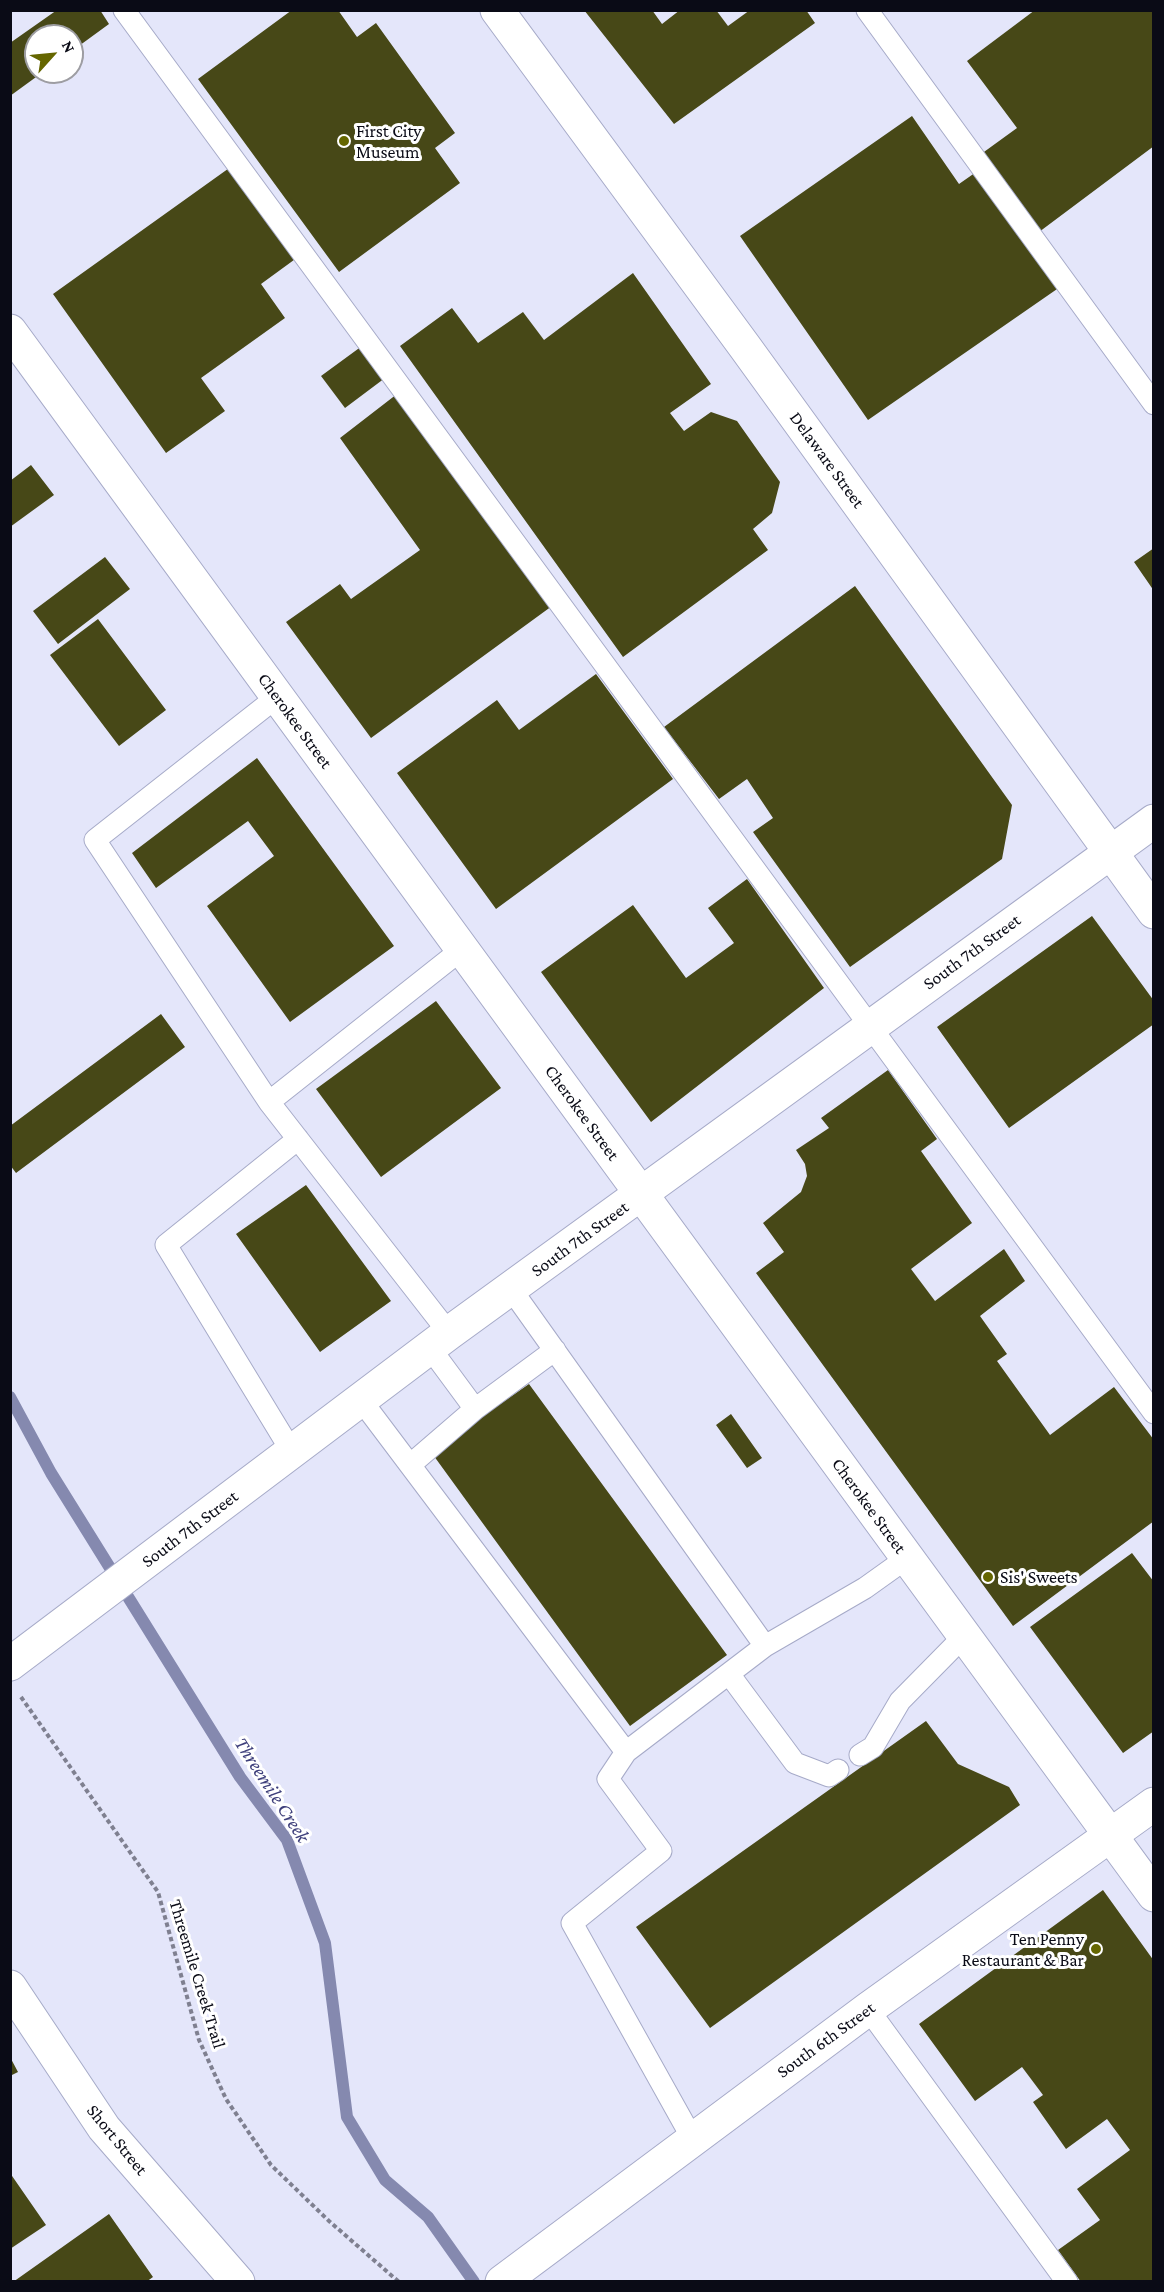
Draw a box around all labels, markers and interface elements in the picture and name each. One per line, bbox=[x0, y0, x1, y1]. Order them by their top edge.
north arrow bbox=[24, 24, 84, 84]
text: N bbox=[59, 38, 79, 55]
place label: First City Museum bbox=[356, 120, 422, 162]
marker: First City Museum bbox=[337, 134, 351, 148]
street label: Delaware Street bbox=[785, 408, 869, 512]
street label: Cherokee Street bbox=[253, 669, 337, 773]
street label: South 7th Street bbox=[919, 909, 1025, 995]
street label: Cherokee Street bbox=[540, 1061, 624, 1165]
street label: South 7th Street bbox=[527, 1196, 633, 1282]
street label: Cherokee Street bbox=[827, 1454, 911, 1558]
street label: South 7th Street bbox=[137, 1486, 243, 1572]
place label: Sis' Sweets bbox=[1000, 1566, 1078, 1588]
marker: Sis' Sweets bbox=[981, 1570, 995, 1584]
water label: Threemile Creek bbox=[229, 1733, 315, 1847]
street label: Threemile Creek Trail bbox=[164, 1897, 230, 2051]
place label: Ten Penny Restaurant & Bar bbox=[962, 1928, 1084, 1970]
marker: Ten Penny Restaurant & Bar bbox=[1089, 1942, 1103, 1956]
street label: South 6th Street bbox=[773, 1997, 879, 2083]
street label: Short Street bbox=[82, 2100, 152, 2180]

